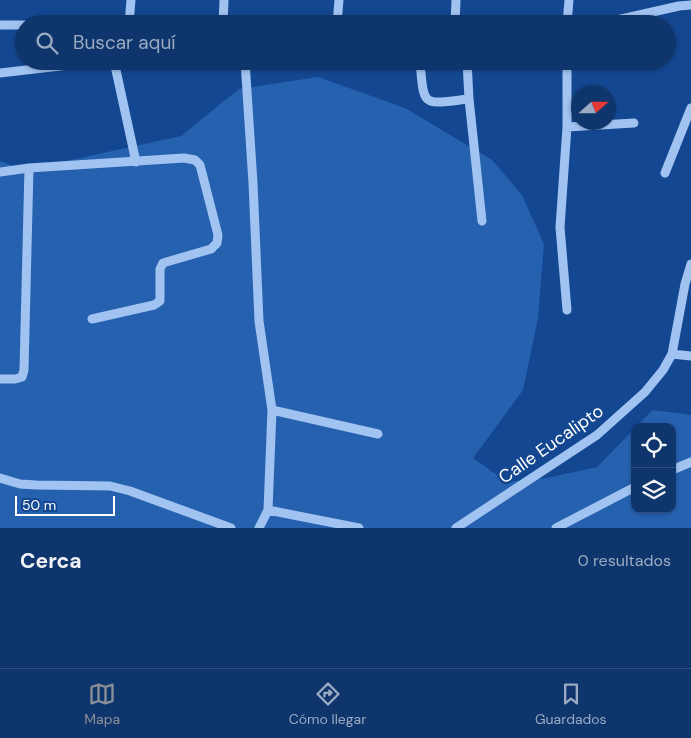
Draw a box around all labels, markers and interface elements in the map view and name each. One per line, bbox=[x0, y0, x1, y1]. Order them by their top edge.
search box bbox=[15, 15, 676, 70]
icon: search bbox=[33, 29, 61, 57]
text: Buscar aquí bbox=[73, 30, 176, 55]
north arrow bbox=[571, 85, 616, 130]
street label: Calle Eucalipto bbox=[494, 399, 608, 489]
map controls bbox=[631, 423, 676, 513]
button: locate bbox=[631, 423, 676, 468]
button: layers bbox=[631, 468, 676, 513]
scale bar bbox=[15, 493, 115, 516]
text: 50 m bbox=[22, 496, 56, 514]
text: Cerca bbox=[20, 547, 82, 575]
text: 0 resultados bbox=[578, 550, 671, 571]
tab: Mapa bbox=[84, 680, 120, 728]
tab: Cómo llegar bbox=[289, 680, 366, 728]
tab: Guardados bbox=[535, 680, 607, 728]

